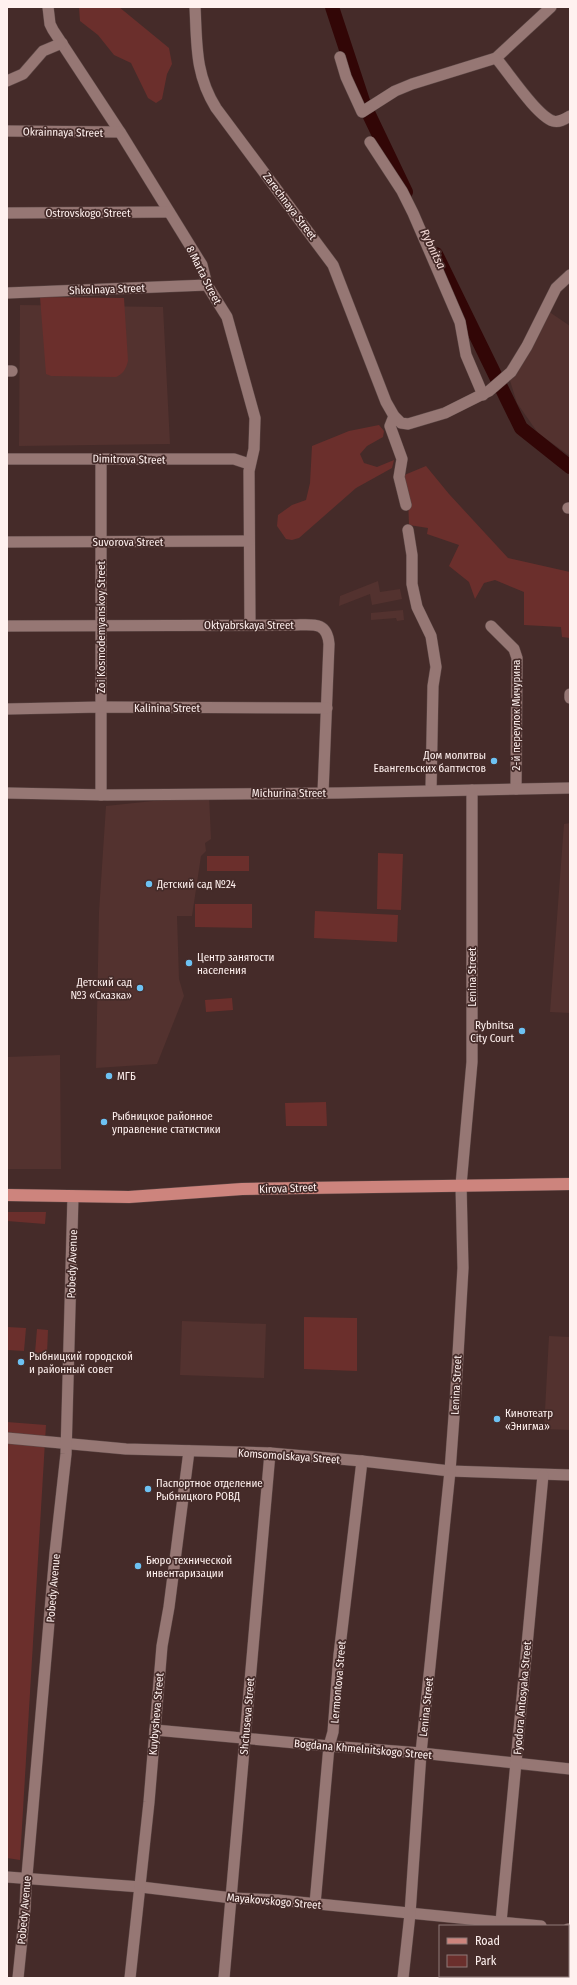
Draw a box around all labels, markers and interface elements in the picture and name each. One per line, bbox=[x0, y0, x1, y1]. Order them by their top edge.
street label: Okrainnaya Street bbox=[23, 125, 104, 140]
street label: Zarechnaya Street bbox=[260, 170, 319, 243]
street label: Ostrovskogo Street bbox=[45, 207, 131, 220]
water label: Rybnitsa bbox=[417, 227, 449, 271]
street label: 8 Marta Street bbox=[183, 244, 224, 307]
street label: Shkolnaya Street bbox=[69, 282, 146, 297]
street label: Dimitrova Street bbox=[92, 452, 166, 467]
street label: Suvorova Street bbox=[93, 536, 164, 549]
street label: Zoi Kosmodemyanskoy Street bbox=[95, 561, 108, 693]
street label: Oktyabrskaya Street bbox=[204, 619, 294, 632]
street label: 2-й переулок Мичурина bbox=[510, 660, 523, 770]
street label: Kalinina Street bbox=[134, 702, 200, 715]
place label: Дом молитвы Евангельских баптистов bbox=[374, 749, 486, 775]
marker: Дом молитвы Евангельских баптистов bbox=[489, 756, 499, 766]
street label: Michurina Street bbox=[252, 787, 327, 800]
place label: Детский сад №24 bbox=[156, 878, 237, 891]
marker: Детский сад №24 bbox=[144, 879, 154, 889]
street label: Lenina Street bbox=[466, 947, 479, 1007]
place label: Центр занятости населения bbox=[197, 951, 274, 977]
marker: Центр занятости населения bbox=[184, 958, 194, 968]
place label: Детский сад №3 «Сказка» bbox=[71, 976, 132, 1002]
marker: Детский сад №3 «Сказка» bbox=[135, 983, 145, 993]
place label: Rybnitsa City Court bbox=[470, 1019, 514, 1045]
marker: Rybnitsa City Court bbox=[517, 1026, 527, 1036]
place label: МГБ bbox=[117, 1070, 136, 1083]
marker: МГБ bbox=[104, 1071, 114, 1081]
place label: Рыбницкое районное управление статистики bbox=[112, 1110, 221, 1136]
marker: Рыбницкое районное управление статистики bbox=[99, 1117, 109, 1127]
street label: Kirova Street bbox=[259, 1181, 317, 1196]
street label: Pobedy Avenue bbox=[65, 1229, 80, 1299]
place label: Рыбницкий городской и районный совет bbox=[29, 1350, 133, 1376]
street label: Lenina Street bbox=[448, 1355, 465, 1415]
marker: Рыбницкий городской и районный совет bbox=[16, 1357, 26, 1367]
place label: Кинотеатр «Энигма» bbox=[505, 1407, 553, 1433]
marker: Кинотеатр «Энигма» bbox=[492, 1414, 502, 1424]
street label: Komsomolskaya Street bbox=[238, 1446, 341, 1467]
place label: Паспортное отделение Рыбницкого РОВД bbox=[156, 1477, 263, 1503]
marker: Паспортное отделение Рыбницкого РОВД bbox=[143, 1484, 153, 1494]
street label: Pobedy Avenue bbox=[44, 1553, 63, 1623]
place label: Бюро технической инвентаризации bbox=[146, 1554, 232, 1580]
marker: Бюро технической инвентаризации bbox=[133, 1561, 143, 1571]
street label: Lermontova Street bbox=[328, 1640, 349, 1724]
street label: Fyodora Antosyaka Street bbox=[511, 1640, 534, 1755]
street label: Kuybysheva Street bbox=[146, 1672, 167, 1756]
street label: Lenina Street bbox=[417, 1676, 436, 1737]
street label: Shchuseva Street bbox=[238, 1677, 257, 1755]
street label: Bogdana Khmelnitskogo Street bbox=[293, 1737, 433, 1762]
street label: Pobedy Avenue bbox=[15, 1875, 34, 1945]
street label: Mayakovskogo Street bbox=[226, 1891, 322, 1912]
legend bbox=[439, 1925, 569, 1977]
text: Road bbox=[475, 1934, 500, 1948]
text: Park bbox=[475, 1954, 497, 1968]

